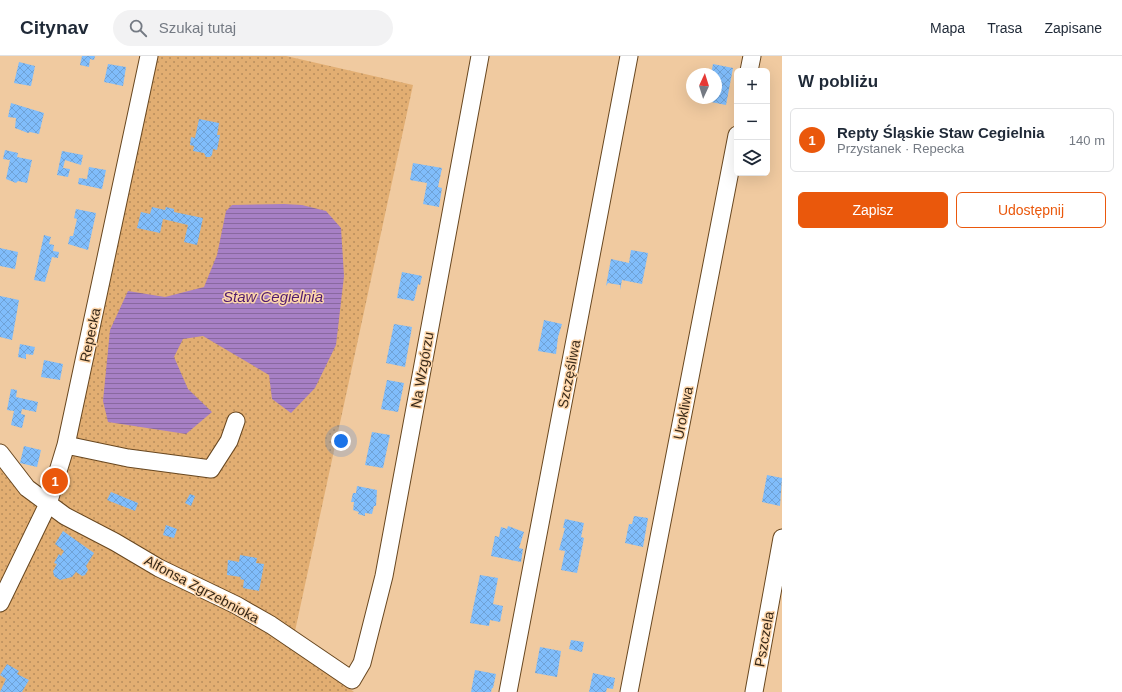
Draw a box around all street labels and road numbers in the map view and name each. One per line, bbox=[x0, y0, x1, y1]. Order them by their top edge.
street label: Repecka bbox=[76, 306, 104, 364]
street label: Na Wzgórzu bbox=[407, 331, 437, 409]
street label: Szczęśliwa bbox=[555, 338, 583, 410]
street label: Urokliwa bbox=[670, 385, 696, 441]
street label: Alfonsa Zgrzebnioka bbox=[142, 552, 262, 626]
street label: Pszczela bbox=[751, 610, 777, 668]

